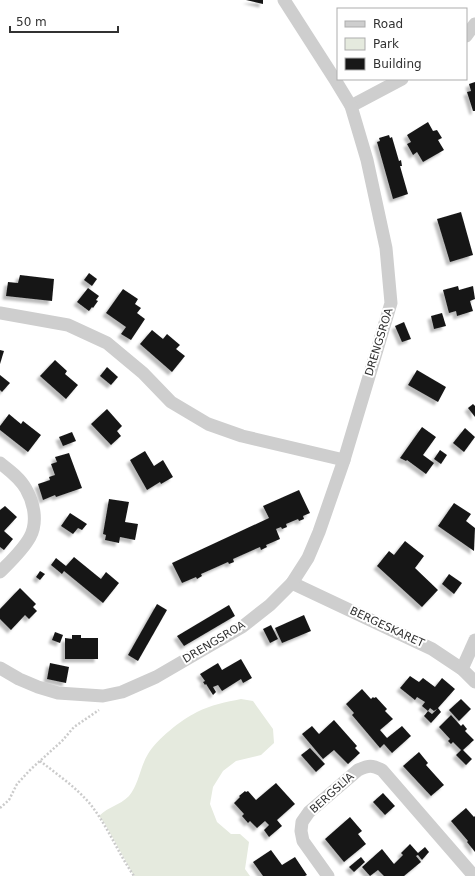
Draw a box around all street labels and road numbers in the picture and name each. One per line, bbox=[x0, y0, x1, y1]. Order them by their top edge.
street label: DRENGSROA bbox=[362, 306, 396, 378]
street label: BERGESKARET bbox=[348, 604, 426, 650]
street label: DRENGSROA bbox=[180, 618, 248, 666]
street label: BERGSLIA bbox=[307, 770, 357, 816]

